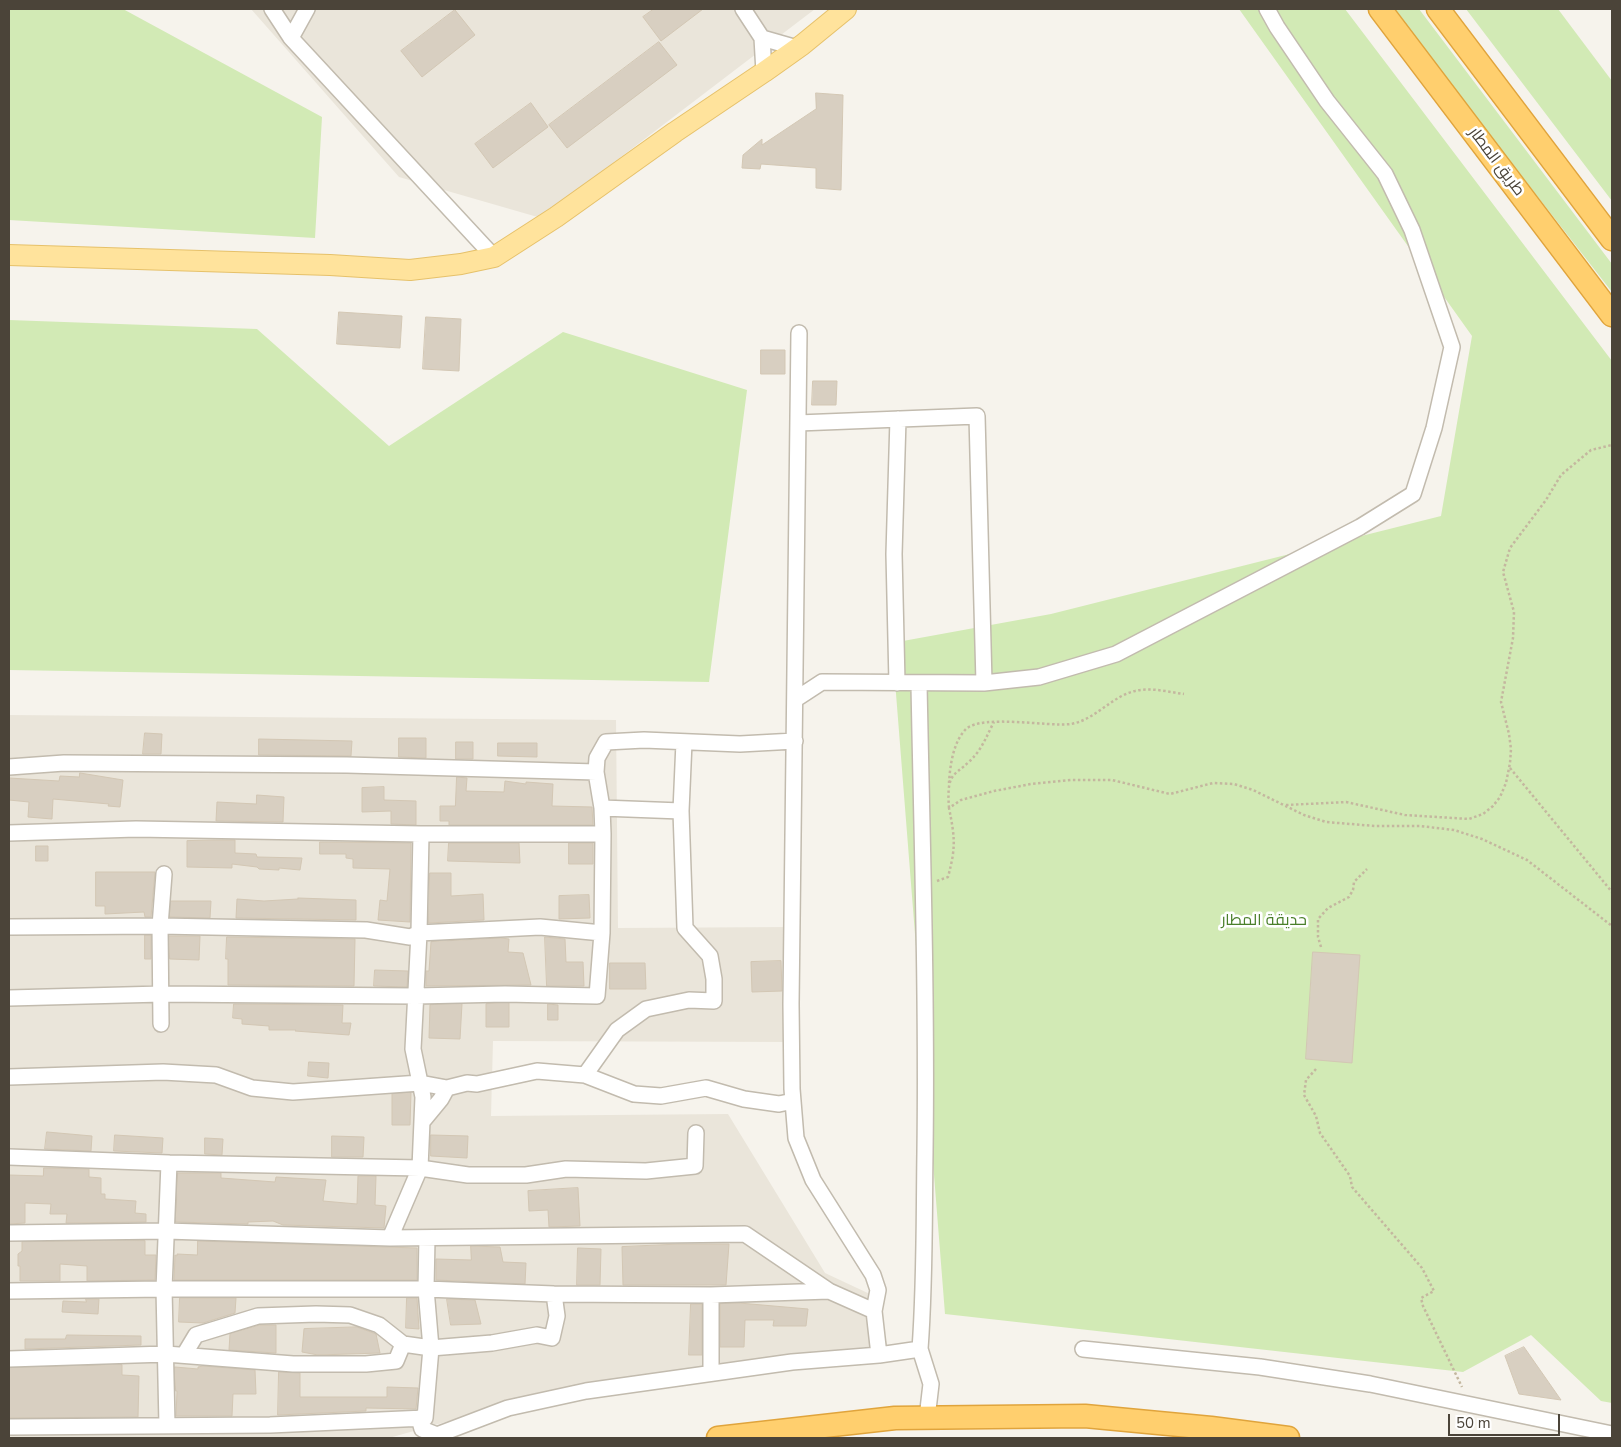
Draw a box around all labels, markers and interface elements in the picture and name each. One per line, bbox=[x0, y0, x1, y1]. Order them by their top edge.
street label: طريق المطار bbox=[1464, 124, 1528, 200]
park label: حديقة المطار bbox=[1221, 911, 1307, 931]
scale bar bbox=[1451, 1404, 1564, 1436]
text: 50 m bbox=[1456, 1413, 1491, 1433]

